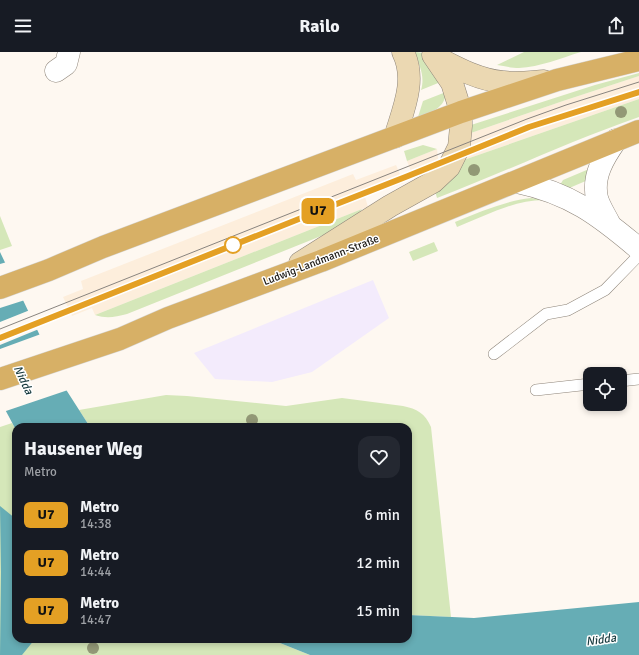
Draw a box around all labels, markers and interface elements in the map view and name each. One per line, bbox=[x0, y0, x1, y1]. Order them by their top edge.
icon: menu bbox=[12, 15, 34, 37]
text: Railo bbox=[299, 15, 340, 37]
icon: share bbox=[605, 15, 627, 37]
line badge: U7 bbox=[300, 198, 336, 224]
text: U7 bbox=[310, 202, 327, 219]
street label: Ludwig-Landmann-Straße bbox=[261, 232, 381, 288]
unlabelled marker bbox=[224, 236, 242, 254]
water label: Nidda bbox=[10, 363, 37, 398]
map controls bbox=[583, 367, 627, 411]
button: locate bbox=[583, 367, 627, 411]
button: heart bbox=[358, 436, 400, 478]
text: Hausener Weg bbox=[24, 437, 143, 461]
text: Metro bbox=[24, 464, 57, 480]
text: Metro bbox=[80, 498, 119, 516]
text: U7 bbox=[38, 506, 55, 523]
text: 6 min bbox=[364, 506, 400, 524]
text: 14:38 bbox=[80, 516, 112, 532]
text: Metro bbox=[80, 546, 119, 564]
text: U7 bbox=[38, 554, 55, 571]
text: 12 min bbox=[356, 554, 400, 572]
text: 14:44 bbox=[80, 564, 112, 580]
text: Metro bbox=[80, 594, 119, 612]
text: U7 bbox=[38, 602, 55, 619]
text: 15 min bbox=[356, 602, 400, 620]
text: 14:47 bbox=[80, 612, 112, 628]
water label: Nidda bbox=[585, 630, 618, 650]

